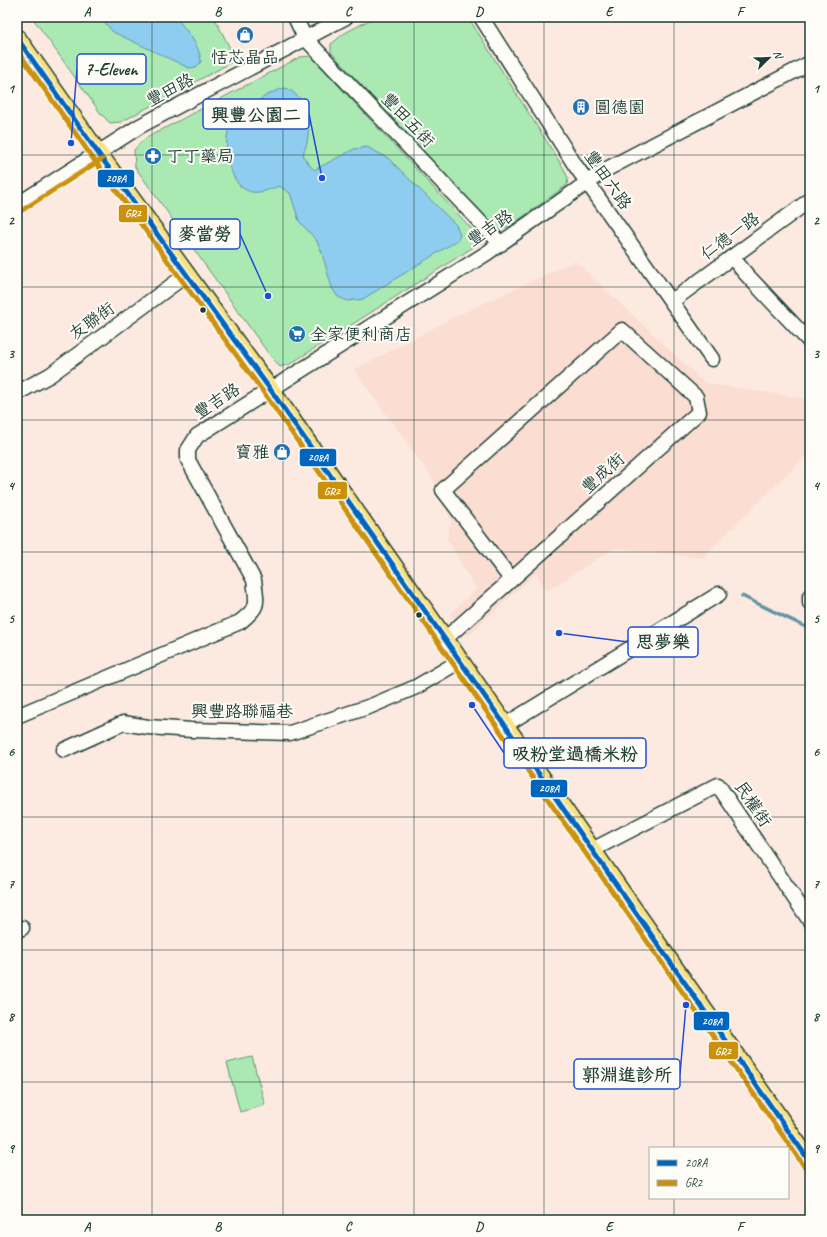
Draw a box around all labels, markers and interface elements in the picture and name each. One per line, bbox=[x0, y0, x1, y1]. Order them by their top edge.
text: A bbox=[84, 4, 92, 20]
text: B bbox=[215, 4, 223, 20]
text: C bbox=[345, 4, 353, 20]
text: D bbox=[475, 4, 484, 20]
text: E bbox=[606, 4, 615, 20]
text: F bbox=[737, 4, 746, 20]
shop icon: 恬芯晶品 bbox=[235, 25, 255, 45]
north arrow bbox=[749, 38, 789, 78]
place label: 恬芯晶品 bbox=[211, 47, 279, 68]
text: N bbox=[770, 48, 787, 62]
callout: 7-Eleven bbox=[77, 54, 146, 84]
text: 7-Eleven bbox=[85, 58, 139, 80]
street label: 豐田路 bbox=[143, 69, 197, 111]
text: 1 bbox=[8, 81, 16, 97]
text: 1 bbox=[813, 81, 821, 97]
street label: 豐田五街 bbox=[377, 88, 439, 152]
building icon: 圓德園 bbox=[571, 97, 591, 117]
place label: 圓德園 bbox=[594, 97, 645, 118]
callout: 興豐公園二 bbox=[203, 99, 309, 129]
text: 興豐公園二 bbox=[211, 104, 301, 126]
pharmacy icon: 丁丁藥局 bbox=[143, 146, 163, 166]
place label: 丁丁藥局 bbox=[166, 146, 234, 167]
street label: 豐田六路 bbox=[580, 146, 636, 214]
line badge: 208A bbox=[97, 169, 135, 188]
text: 208A bbox=[106, 171, 128, 185]
line badge: GR2 bbox=[118, 204, 148, 223]
street label: 豐吉路 bbox=[463, 205, 517, 251]
text: GR2 bbox=[125, 206, 142, 220]
street label: 仁德一路 bbox=[696, 208, 764, 264]
text: 2 bbox=[8, 213, 15, 229]
text: 2 bbox=[813, 213, 820, 229]
callout: 麥當勞 bbox=[170, 219, 240, 249]
text: 麥當勞 bbox=[178, 223, 232, 245]
street label: 友聯街 bbox=[65, 298, 119, 344]
unlabelled marker bbox=[198, 305, 208, 315]
supermarket icon: 全家便利商店 bbox=[287, 324, 307, 344]
place label: 全家便利商店 bbox=[310, 324, 412, 345]
text: 3 bbox=[8, 346, 15, 362]
text: 3 bbox=[813, 346, 820, 362]
street label: 豐吉路 bbox=[190, 378, 244, 424]
place label: 寶雅 bbox=[235, 442, 270, 463]
shop icon: 寶雅 bbox=[272, 442, 292, 462]
line badge: 208A bbox=[299, 448, 337, 467]
street label: 豐成街 bbox=[577, 448, 629, 498]
text: 208A bbox=[308, 450, 330, 464]
text: 4 bbox=[8, 478, 16, 494]
text: 4 bbox=[813, 478, 821, 494]
line badge: GR2 bbox=[317, 481, 348, 500]
text: GR2 bbox=[324, 484, 341, 498]
unlabelled marker bbox=[414, 610, 424, 620]
text: 5 bbox=[8, 611, 15, 627]
text: 5 bbox=[813, 611, 820, 627]
callout: 思夢樂 bbox=[628, 627, 698, 657]
text: 思夢樂 bbox=[636, 631, 690, 653]
street label: 興豐路聯福巷 bbox=[191, 701, 294, 722]
callout: 吸粉堂過橋米粉 bbox=[504, 738, 646, 768]
text: 吸粉堂過橋米粉 bbox=[512, 743, 638, 765]
text: 6 bbox=[8, 744, 15, 760]
text: 6 bbox=[813, 744, 820, 760]
street label: 民權街 bbox=[730, 777, 776, 831]
line badge: 208A bbox=[530, 779, 568, 798]
text: 208A bbox=[539, 781, 561, 795]
text: 7 bbox=[8, 876, 15, 892]
text: 7 bbox=[813, 876, 820, 892]
text: 8 bbox=[8, 1009, 16, 1025]
text: 8 bbox=[813, 1009, 821, 1025]
line badge: 208A bbox=[693, 1011, 730, 1031]
text: 208A bbox=[702, 1014, 724, 1028]
line badge: GR2 bbox=[708, 1041, 739, 1060]
text: GR2 bbox=[715, 1044, 732, 1058]
callout: 郭淵進診所 bbox=[574, 1059, 680, 1089]
text: 郭淵進診所 bbox=[582, 1064, 672, 1086]
text: 9 bbox=[8, 1141, 15, 1157]
text: 9 bbox=[813, 1141, 820, 1157]
legend bbox=[649, 1147, 789, 1199]
text: 208A bbox=[685, 1155, 708, 1171]
text: GR2 bbox=[685, 1175, 704, 1191]
text: A bbox=[84, 1219, 92, 1235]
text: B bbox=[215, 1219, 223, 1235]
text: C bbox=[345, 1219, 353, 1235]
text: D bbox=[475, 1219, 484, 1235]
text: E bbox=[606, 1219, 615, 1235]
text: F bbox=[737, 1219, 746, 1235]

